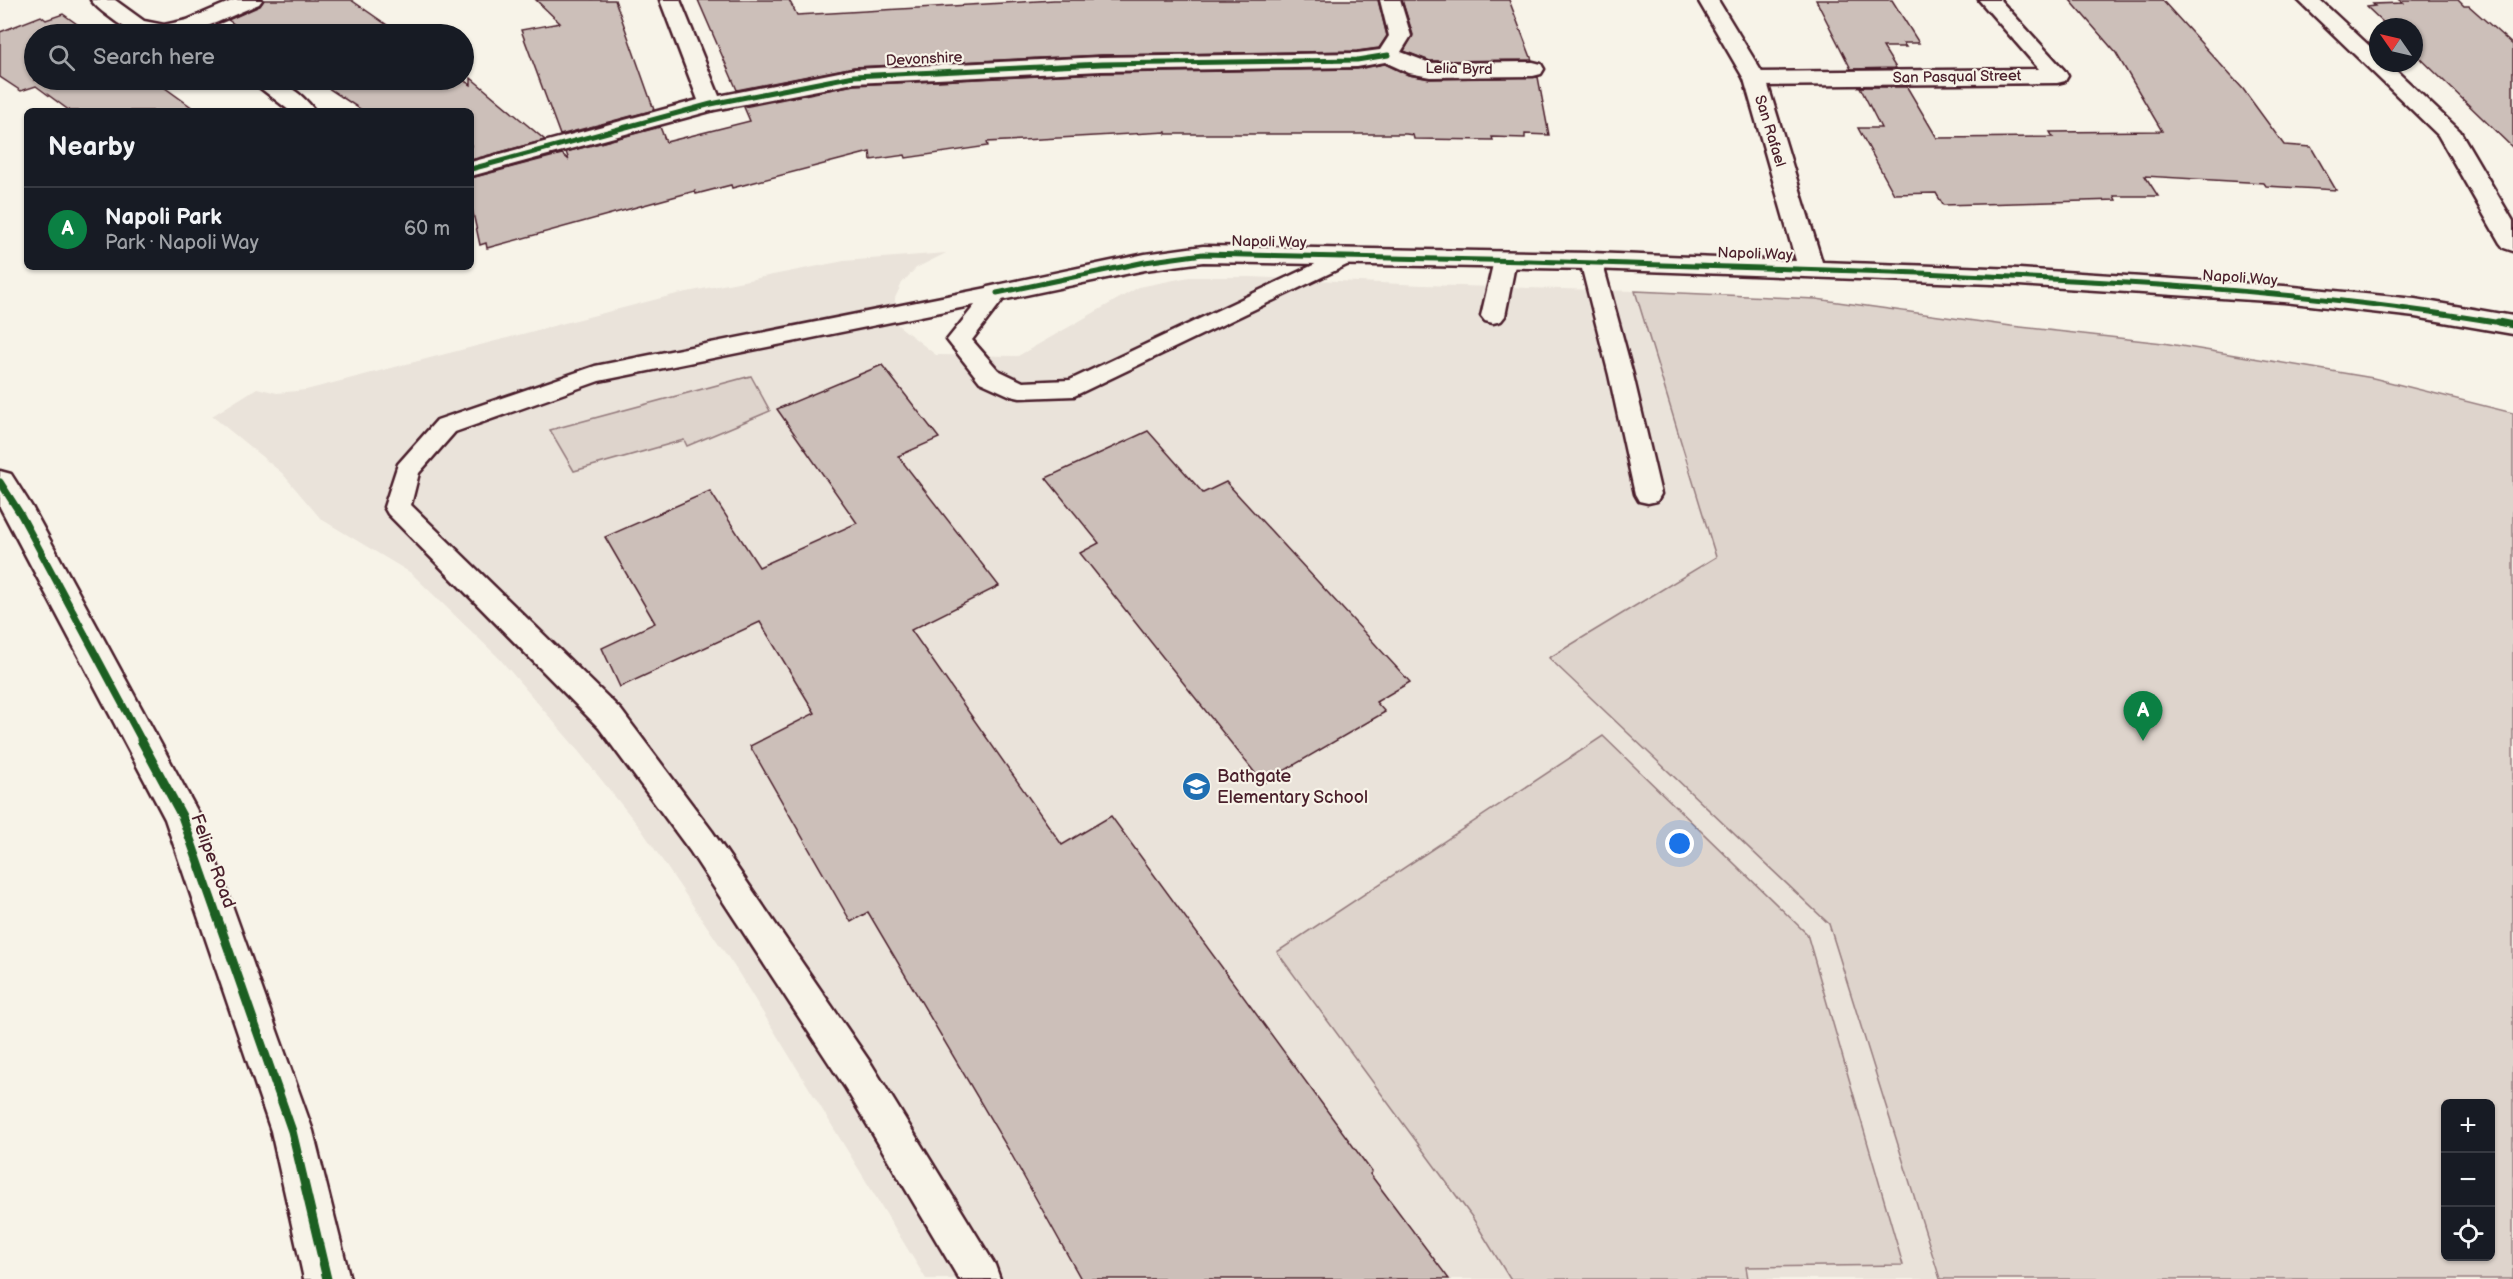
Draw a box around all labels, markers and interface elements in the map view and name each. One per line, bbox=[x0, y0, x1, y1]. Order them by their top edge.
north arrow bbox=[2369, 18, 2423, 72]
search box bbox=[24, 24, 474, 90]
icon: search bbox=[45, 41, 78, 74]
text: Search here bbox=[93, 44, 215, 71]
street label: Devonshire bbox=[885, 47, 963, 70]
street label: Lelia Byrd bbox=[1425, 59, 1493, 79]
street label: San Pasqual Street bbox=[1892, 66, 2022, 88]
street label: San Rafael bbox=[1750, 93, 1790, 169]
text: Nearby bbox=[48, 132, 135, 163]
text: Napoli Park bbox=[105, 204, 222, 231]
text: A bbox=[61, 217, 74, 241]
text: 60 m bbox=[404, 217, 450, 241]
text: Park · Napoli Way bbox=[105, 231, 259, 255]
street label: Napoli Way bbox=[1231, 232, 1307, 252]
street label: Napoli Way bbox=[1717, 243, 1793, 265]
street label: Napoli Way bbox=[2202, 266, 2278, 290]
pin: A bbox=[2124, 692, 2162, 741]
place label: Bathgate Elementary School bbox=[1217, 766, 1368, 808]
school or university icon: Bathgate Elementary School bbox=[1180, 770, 1212, 802]
street label: Felipe Road bbox=[186, 811, 240, 911]
your location bbox=[1665, 829, 1694, 858]
map controls bbox=[2441, 1099, 2495, 1261]
button: + bbox=[2441, 1099, 2495, 1153]
button: − bbox=[2441, 1153, 2495, 1207]
button: locate bbox=[2441, 1207, 2495, 1261]

